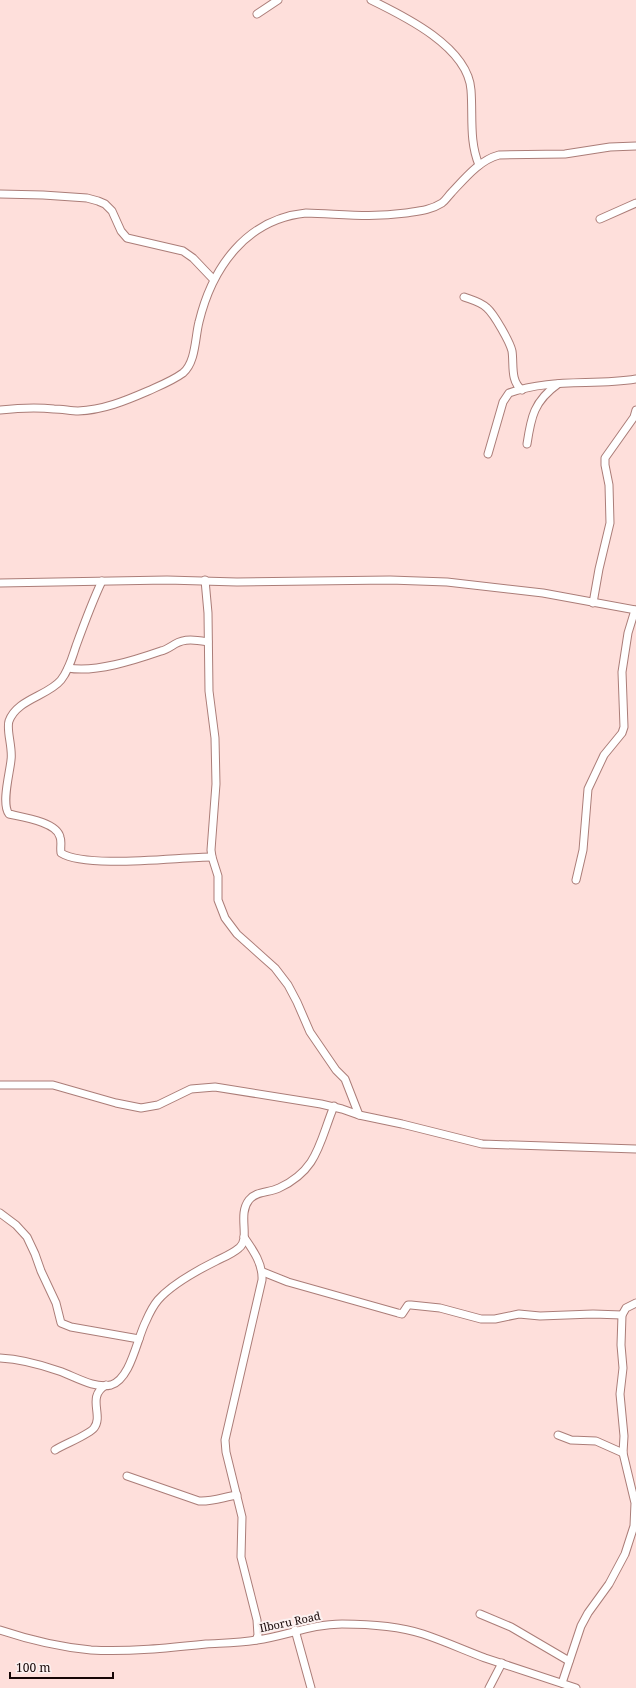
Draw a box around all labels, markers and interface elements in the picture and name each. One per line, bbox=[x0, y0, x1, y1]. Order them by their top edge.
street label: Ilboru Road bbox=[258, 1608, 322, 1635]
scale bar bbox=[10, 1654, 113, 1680]
text: 100 m bbox=[16, 1659, 51, 1676]

